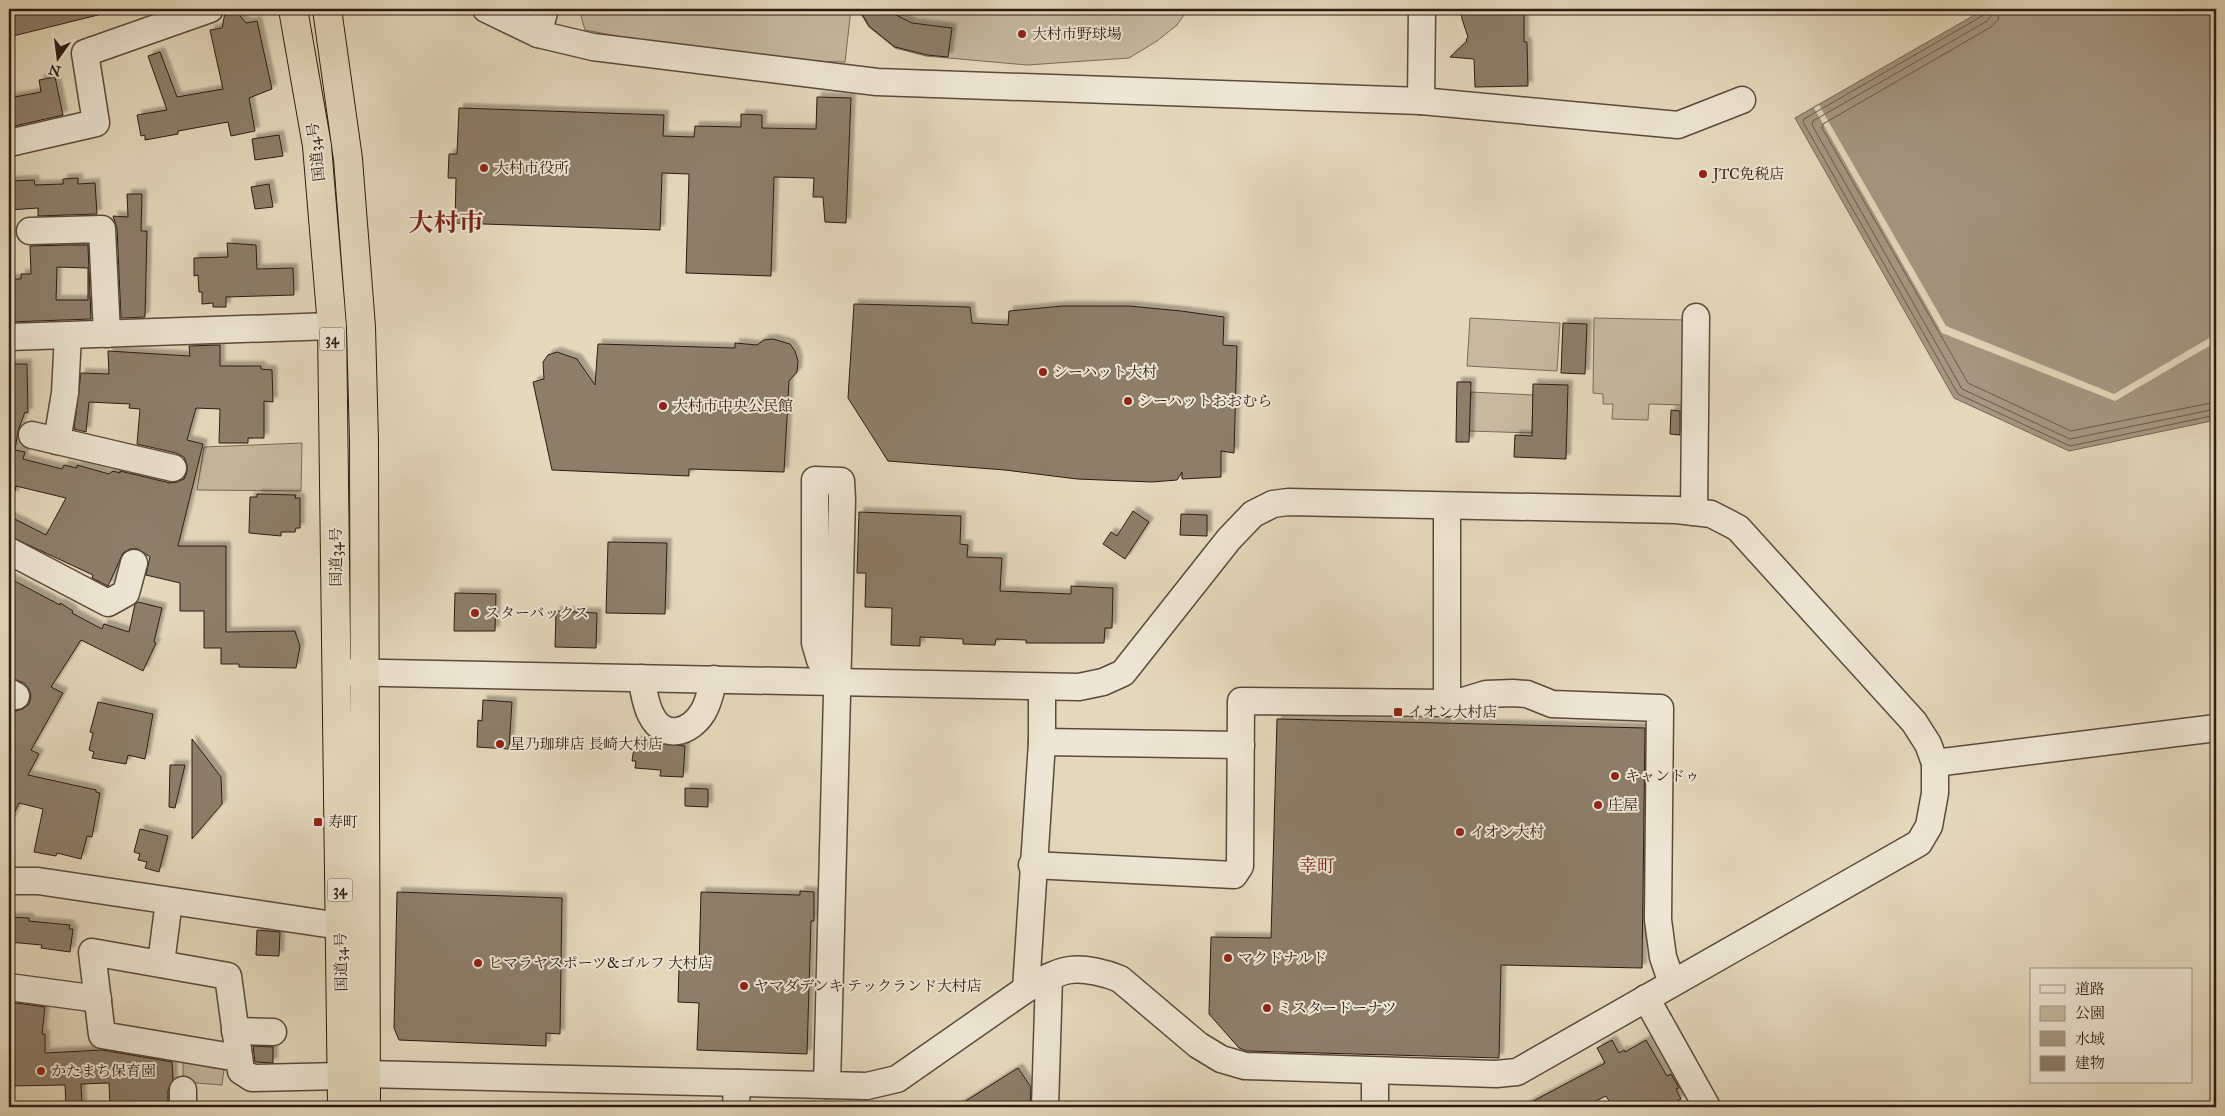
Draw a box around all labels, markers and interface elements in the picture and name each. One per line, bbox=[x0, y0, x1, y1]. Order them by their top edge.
place label: 大村市野球場 bbox=[1032, 25, 1122, 43]
marker: 大村市野球場 bbox=[1016, 28, 1028, 40]
north arrow bbox=[32, 32, 82, 82]
text: N bbox=[47, 60, 63, 80]
street label: 国道34号 bbox=[303, 121, 329, 183]
place label: 大村市役所 bbox=[494, 159, 569, 177]
marker: 大村市役所 bbox=[478, 162, 490, 174]
place label: JTC免税店 bbox=[1711, 165, 1785, 184]
marker: JTC免税店 bbox=[1697, 168, 1709, 180]
district label: 大村市 bbox=[408, 207, 484, 238]
road number: 34 bbox=[320, 328, 344, 350]
place label: シーハット大村 bbox=[1053, 363, 1157, 381]
marker: シーハット大村 bbox=[1037, 366, 1049, 378]
place label: シーハットおおむら bbox=[1138, 392, 1272, 410]
marker: シーハットおおむら bbox=[1122, 395, 1134, 407]
place label: 大村市中央公民館 bbox=[673, 397, 793, 415]
marker: 大村市中央公民館 bbox=[657, 400, 669, 412]
street label: 国道34号 bbox=[327, 527, 345, 587]
place label: スターバックス bbox=[485, 604, 589, 622]
marker: スターバックス bbox=[469, 607, 481, 619]
place label: イオン大村店 bbox=[1408, 703, 1498, 721]
marker: イオン大村店 bbox=[1392, 706, 1404, 718]
place label: 星乃珈琲店 長崎大村店 bbox=[510, 735, 663, 753]
marker: 星乃珈琲店 長崎大村店 bbox=[494, 738, 506, 750]
place label: キャンドゥ bbox=[1625, 767, 1700, 785]
marker: キャンドゥ bbox=[1609, 770, 1621, 782]
place label: 庄屋 bbox=[1608, 796, 1638, 814]
marker: 庄屋 bbox=[1592, 799, 1604, 811]
place label: 寿町 bbox=[328, 813, 358, 831]
marker: 寿町 bbox=[312, 816, 324, 828]
place label: イオン大村 bbox=[1470, 823, 1545, 841]
marker: イオン大村 bbox=[1454, 826, 1466, 838]
district label: 幸町 bbox=[1299, 855, 1335, 877]
road number: 34 bbox=[328, 878, 352, 902]
street label: 国道34号 bbox=[331, 932, 351, 992]
place label: マクドナルド bbox=[1238, 949, 1327, 967]
marker: マクドナルド bbox=[1222, 952, 1234, 964]
place label: ヒマラヤスポーツ&ゴルフ 大村店 bbox=[488, 954, 713, 972]
marker: ヒマラヤスポーツ&ゴルフ 大村店 bbox=[472, 957, 484, 969]
legend bbox=[2030, 968, 2192, 1084]
place label: ヤマダデンキ テックランド大村店 bbox=[754, 977, 982, 995]
marker: ヤマダデンキ テックランド大村店 bbox=[738, 980, 750, 992]
text: 道路 bbox=[2075, 980, 2105, 998]
place label: ミスタードーナツ bbox=[1277, 999, 1397, 1017]
marker: ミスタードーナツ bbox=[1261, 1002, 1273, 1014]
text: 公園 bbox=[2075, 1004, 2105, 1022]
text: 水域 bbox=[2075, 1030, 2105, 1048]
text: 建物 bbox=[2075, 1054, 2105, 1072]
place label: かたまち保育園 bbox=[51, 1062, 156, 1080]
marker: かたまち保育園 bbox=[35, 1065, 47, 1077]

